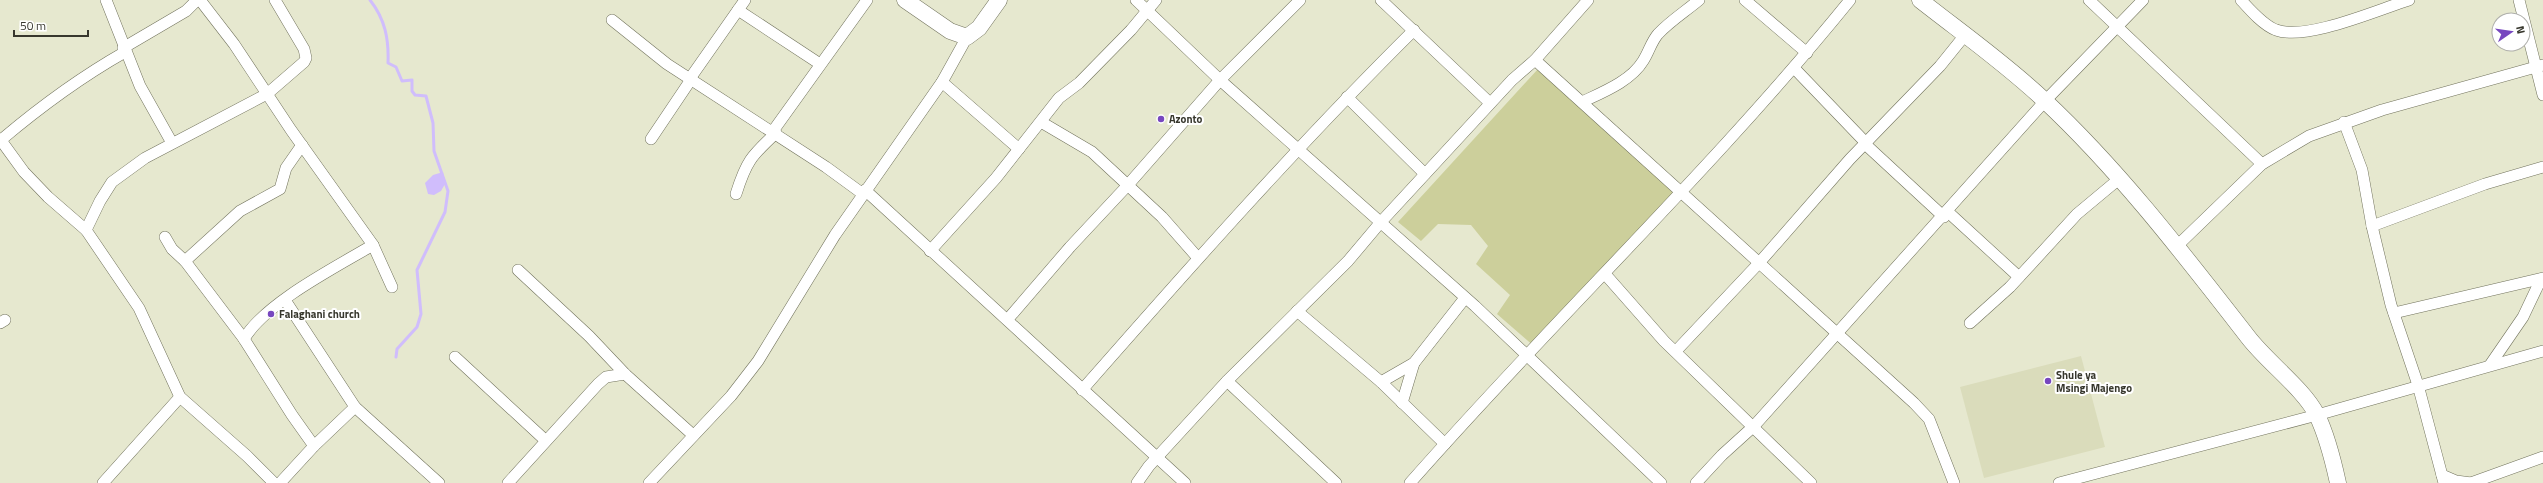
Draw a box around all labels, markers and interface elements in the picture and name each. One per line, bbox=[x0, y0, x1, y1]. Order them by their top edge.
scale bar bbox=[14, 12, 88, 38]
north arrow bbox=[2491, 12, 2531, 52]
text: 50 m bbox=[20, 16, 46, 35]
text: N bbox=[2512, 24, 2529, 35]
place label: Azonto bbox=[1169, 111, 1203, 127]
marker: Azonto bbox=[1156, 114, 1166, 124]
place label: Falaghani church bbox=[279, 306, 360, 322]
marker: Falaghani church bbox=[266, 309, 276, 319]
place label: Shule ya Msingi Majengo bbox=[2056, 367, 2132, 396]
marker: Shule ya Msingi Majengo bbox=[2043, 376, 2053, 386]

